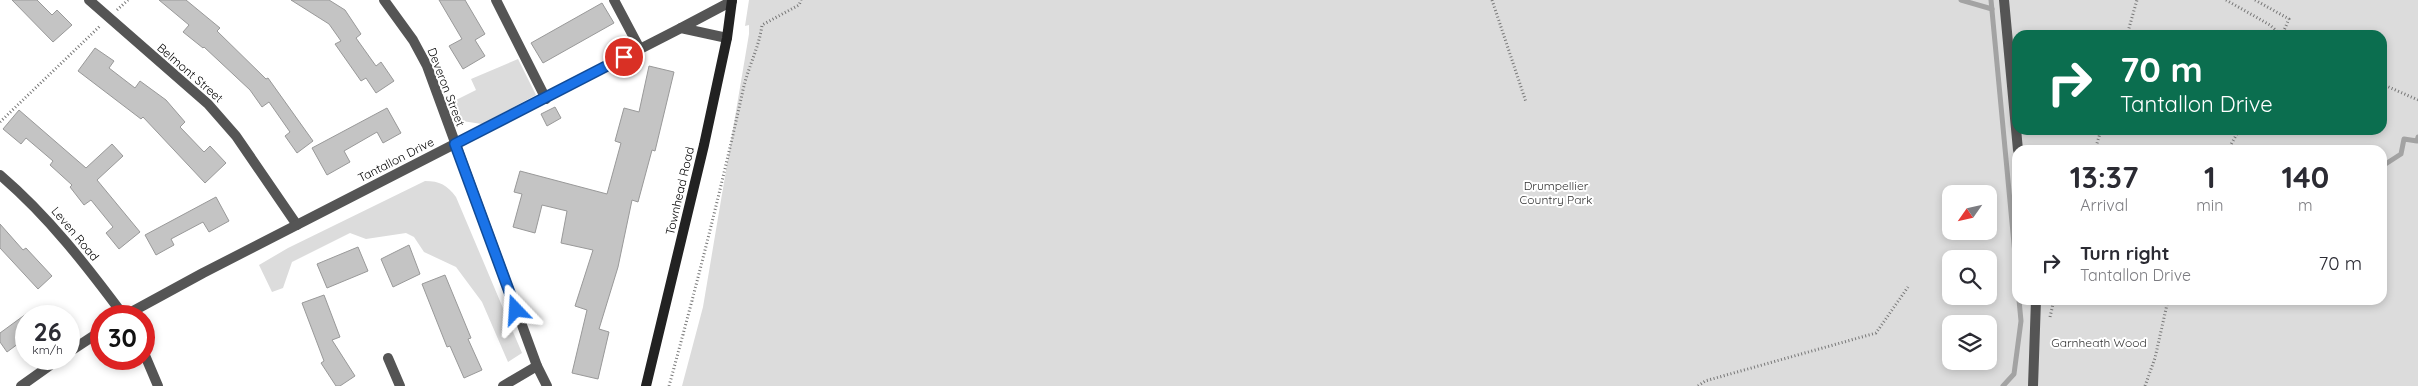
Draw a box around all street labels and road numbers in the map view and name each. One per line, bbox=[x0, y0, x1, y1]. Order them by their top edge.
street label: Belmont Street bbox=[154, 40, 226, 105]
street label: Deveron Street bbox=[425, 45, 468, 128]
street label: Tantallon Drive bbox=[355, 134, 437, 185]
street label: Townhead Road bbox=[662, 145, 697, 237]
street label: Leven Road bbox=[48, 204, 102, 264]

